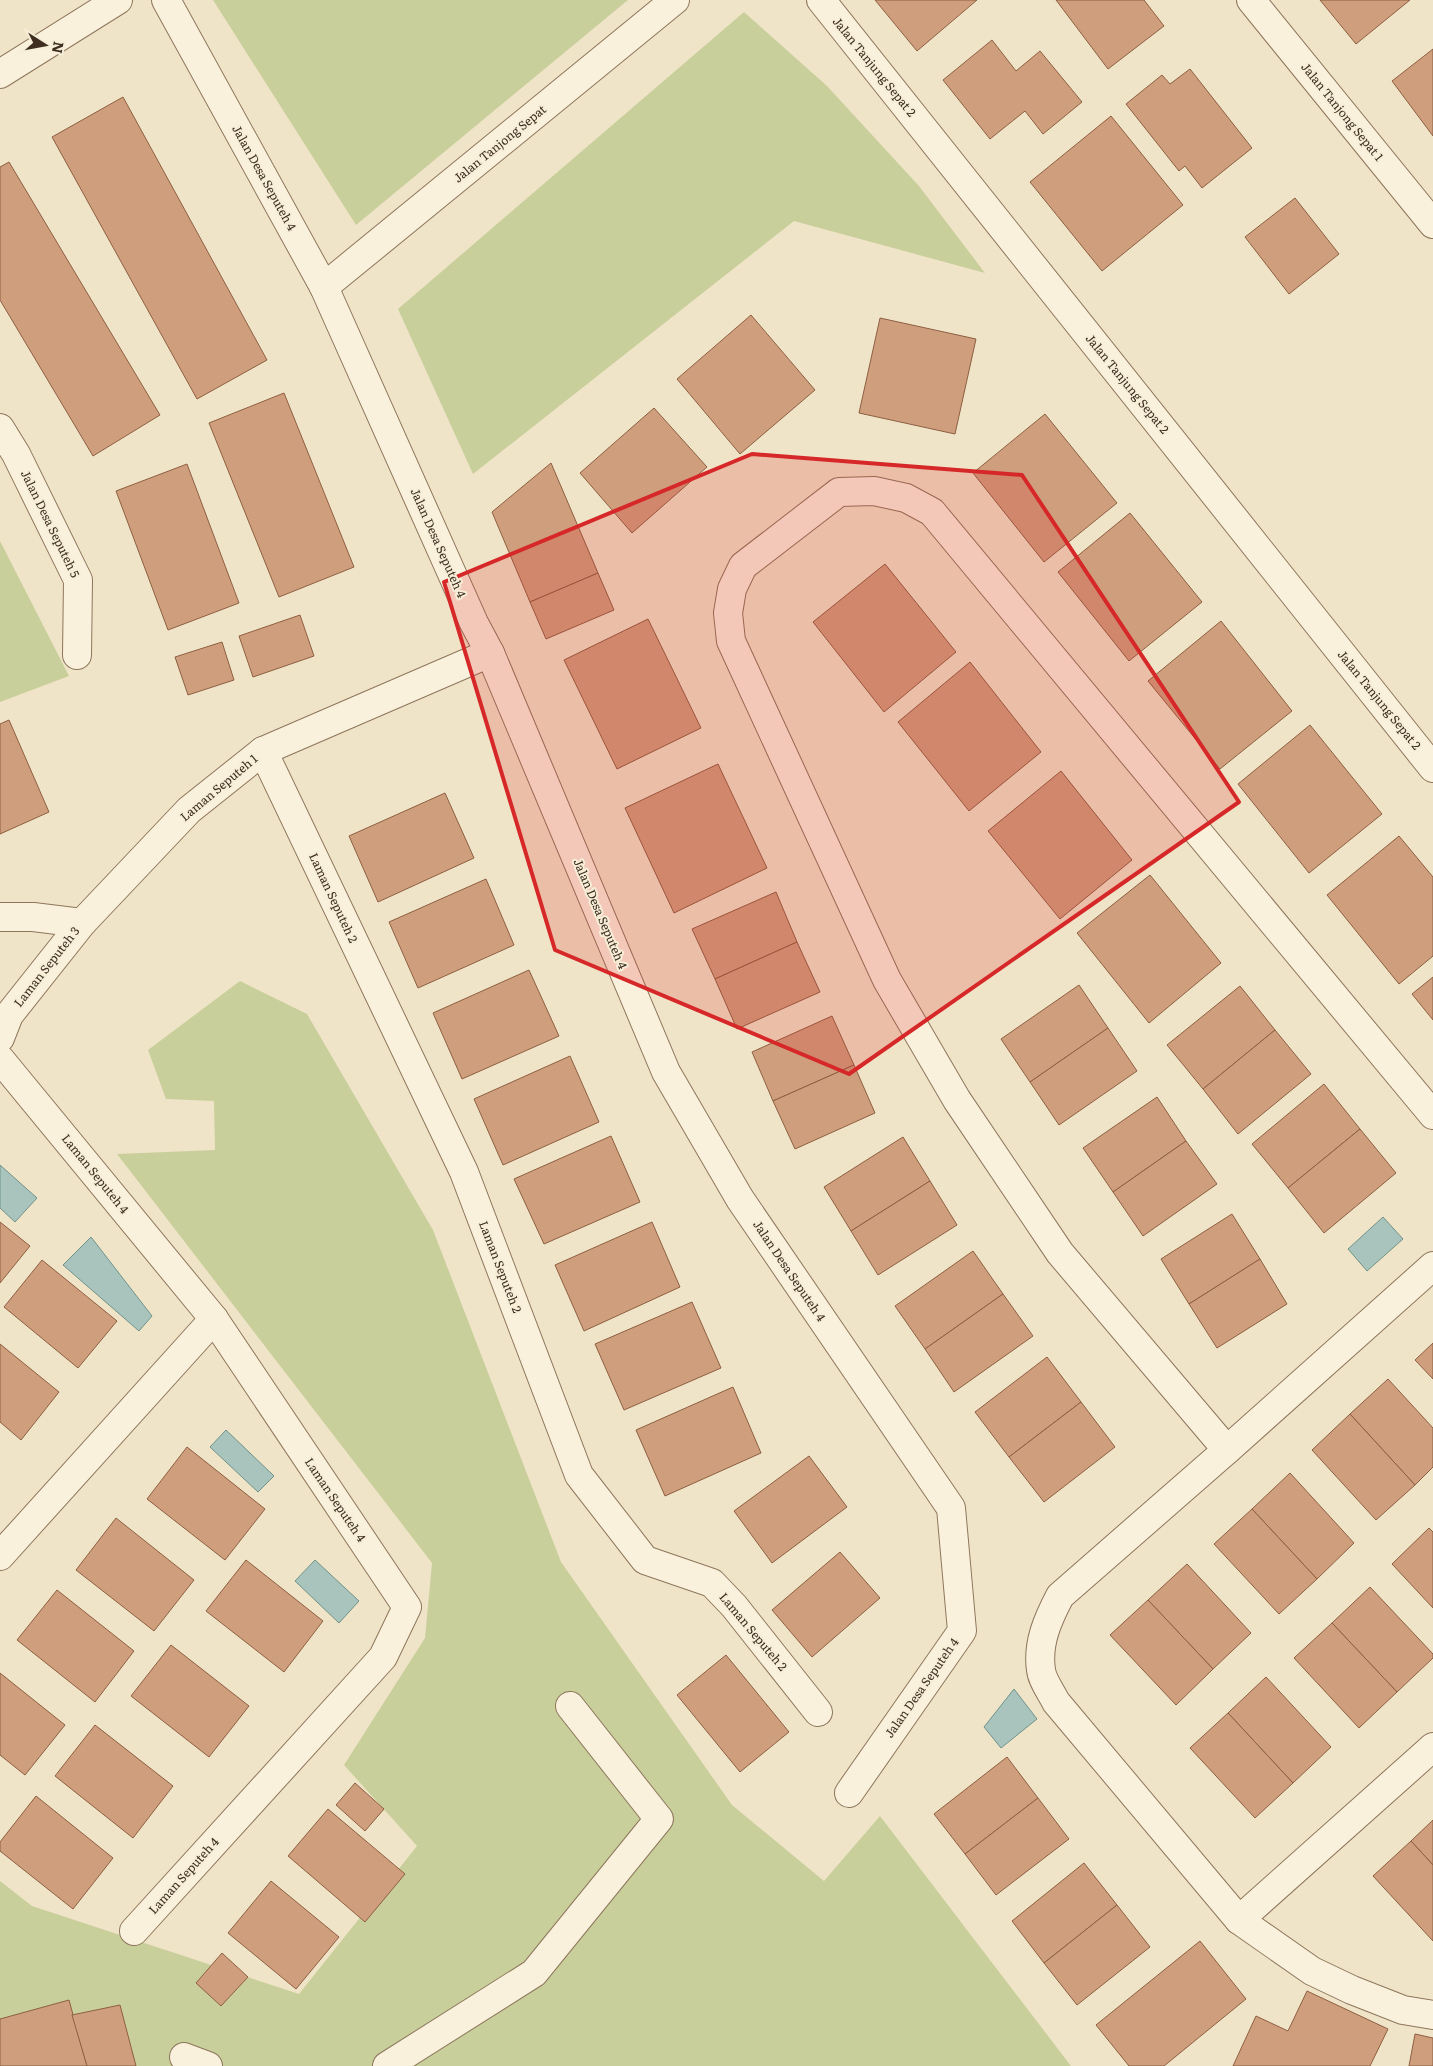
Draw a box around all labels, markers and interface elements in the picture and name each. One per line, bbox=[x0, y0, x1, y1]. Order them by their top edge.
street label: Jalan Tanjung Sepat 2 bbox=[829, 13, 921, 120]
north arrow bbox=[20, 20, 70, 70]
text: N bbox=[48, 40, 70, 56]
street label: Jalan Tanjong Sepat 1 bbox=[1297, 58, 1388, 165]
street label: Jalan Tanjong Sepat bbox=[449, 100, 550, 186]
street label: Jalan Desa Seputeh 4 bbox=[228, 121, 302, 234]
street label: Jalan Tanjung Sepat 2 bbox=[1082, 330, 1174, 437]
street label: Jalan Desa Seputeh 5 bbox=[17, 467, 85, 581]
street label: Jalan Desa Seputeh 4 bbox=[407, 485, 471, 601]
street label: Jalan Tanjung Sepat 2 bbox=[1334, 646, 1426, 753]
street label: Laman Seputeh 1 bbox=[176, 749, 261, 825]
street label: Laman Seputeh 2 bbox=[305, 850, 363, 946]
street label: Jalan Desa Seputeh 4 bbox=[569, 856, 633, 972]
street label: Laman Seputeh 3 bbox=[9, 922, 83, 1011]
street label: Laman Seputeh 4 bbox=[58, 1130, 134, 1217]
street label: Jalan Desa Seputeh 4 bbox=[749, 1216, 831, 1325]
street label: Laman Seputeh 2 bbox=[475, 1218, 527, 1315]
street label: Laman Seputeh 4 bbox=[301, 1454, 371, 1545]
street label: Laman Seputeh 2 bbox=[716, 1588, 792, 1674]
street label: Jalan Desa Seputeh 4 bbox=[880, 1633, 963, 1741]
street label: Laman Seputeh 4 bbox=[144, 1833, 223, 1918]

